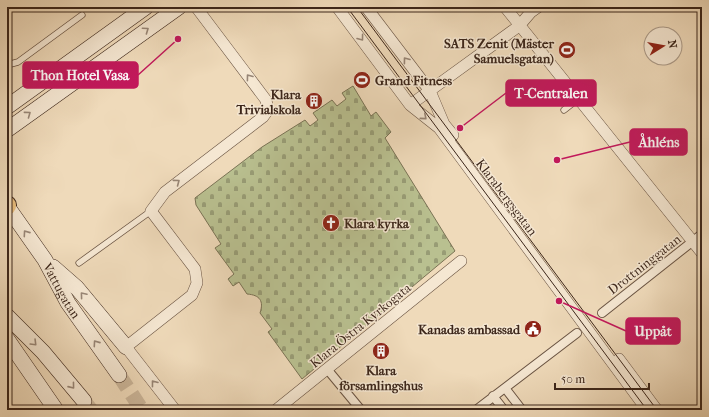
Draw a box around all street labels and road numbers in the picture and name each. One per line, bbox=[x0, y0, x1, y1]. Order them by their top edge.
street label: Klarabergsgatan bbox=[473, 156, 541, 239]
street label: Drottninggatan bbox=[605, 231, 684, 297]
street label: Vattugatan bbox=[39, 260, 84, 322]
street label: Klara Östra Kyrkogata bbox=[307, 279, 415, 371]

